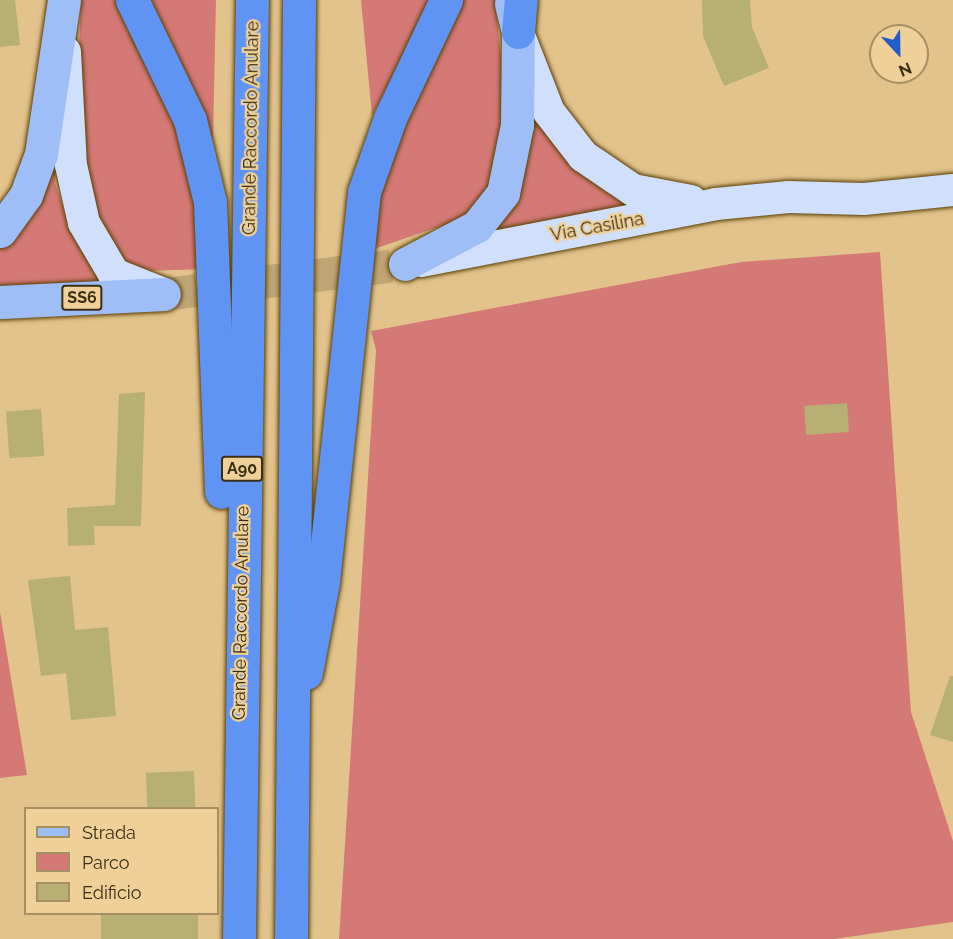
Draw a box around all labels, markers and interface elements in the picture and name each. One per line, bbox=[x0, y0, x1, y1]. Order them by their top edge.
street label: Grande Raccordo Anulare bbox=[238, 20, 264, 236]
north arrow bbox=[869, 24, 929, 84]
text: N bbox=[896, 58, 914, 80]
street label: Via Casilina bbox=[549, 208, 645, 246]
road number: SS6 bbox=[61, 285, 103, 311]
road number: A90 bbox=[221, 456, 263, 482]
street label: Grande Raccordo Anulare bbox=[228, 505, 254, 721]
legend bbox=[24, 807, 219, 915]
text: Strada bbox=[82, 822, 136, 843]
text: Parco bbox=[82, 852, 129, 873]
text: Edificio bbox=[82, 882, 141, 903]

